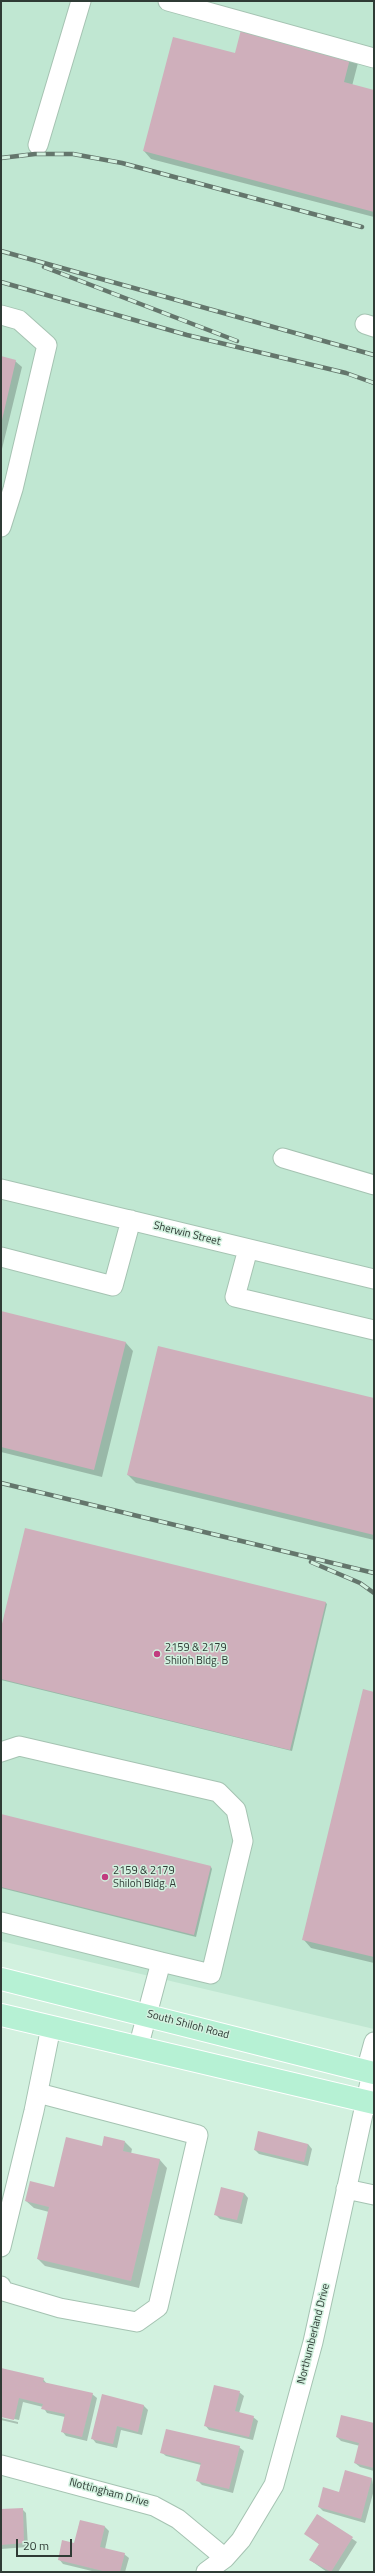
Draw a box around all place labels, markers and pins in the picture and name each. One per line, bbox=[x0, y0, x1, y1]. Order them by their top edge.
place label: 2159 & 2179 Shiloh Bldg. B bbox=[165, 1641, 228, 1667]
marker: 2159 & 2179 Shiloh Bldg. B bbox=[152, 1649, 162, 1659]
place label: 2159 & 2179 Shiloh Bldg. A bbox=[113, 1864, 176, 1890]
marker: 2159 & 2179 Shiloh Bldg. A bbox=[100, 1872, 110, 1882]

